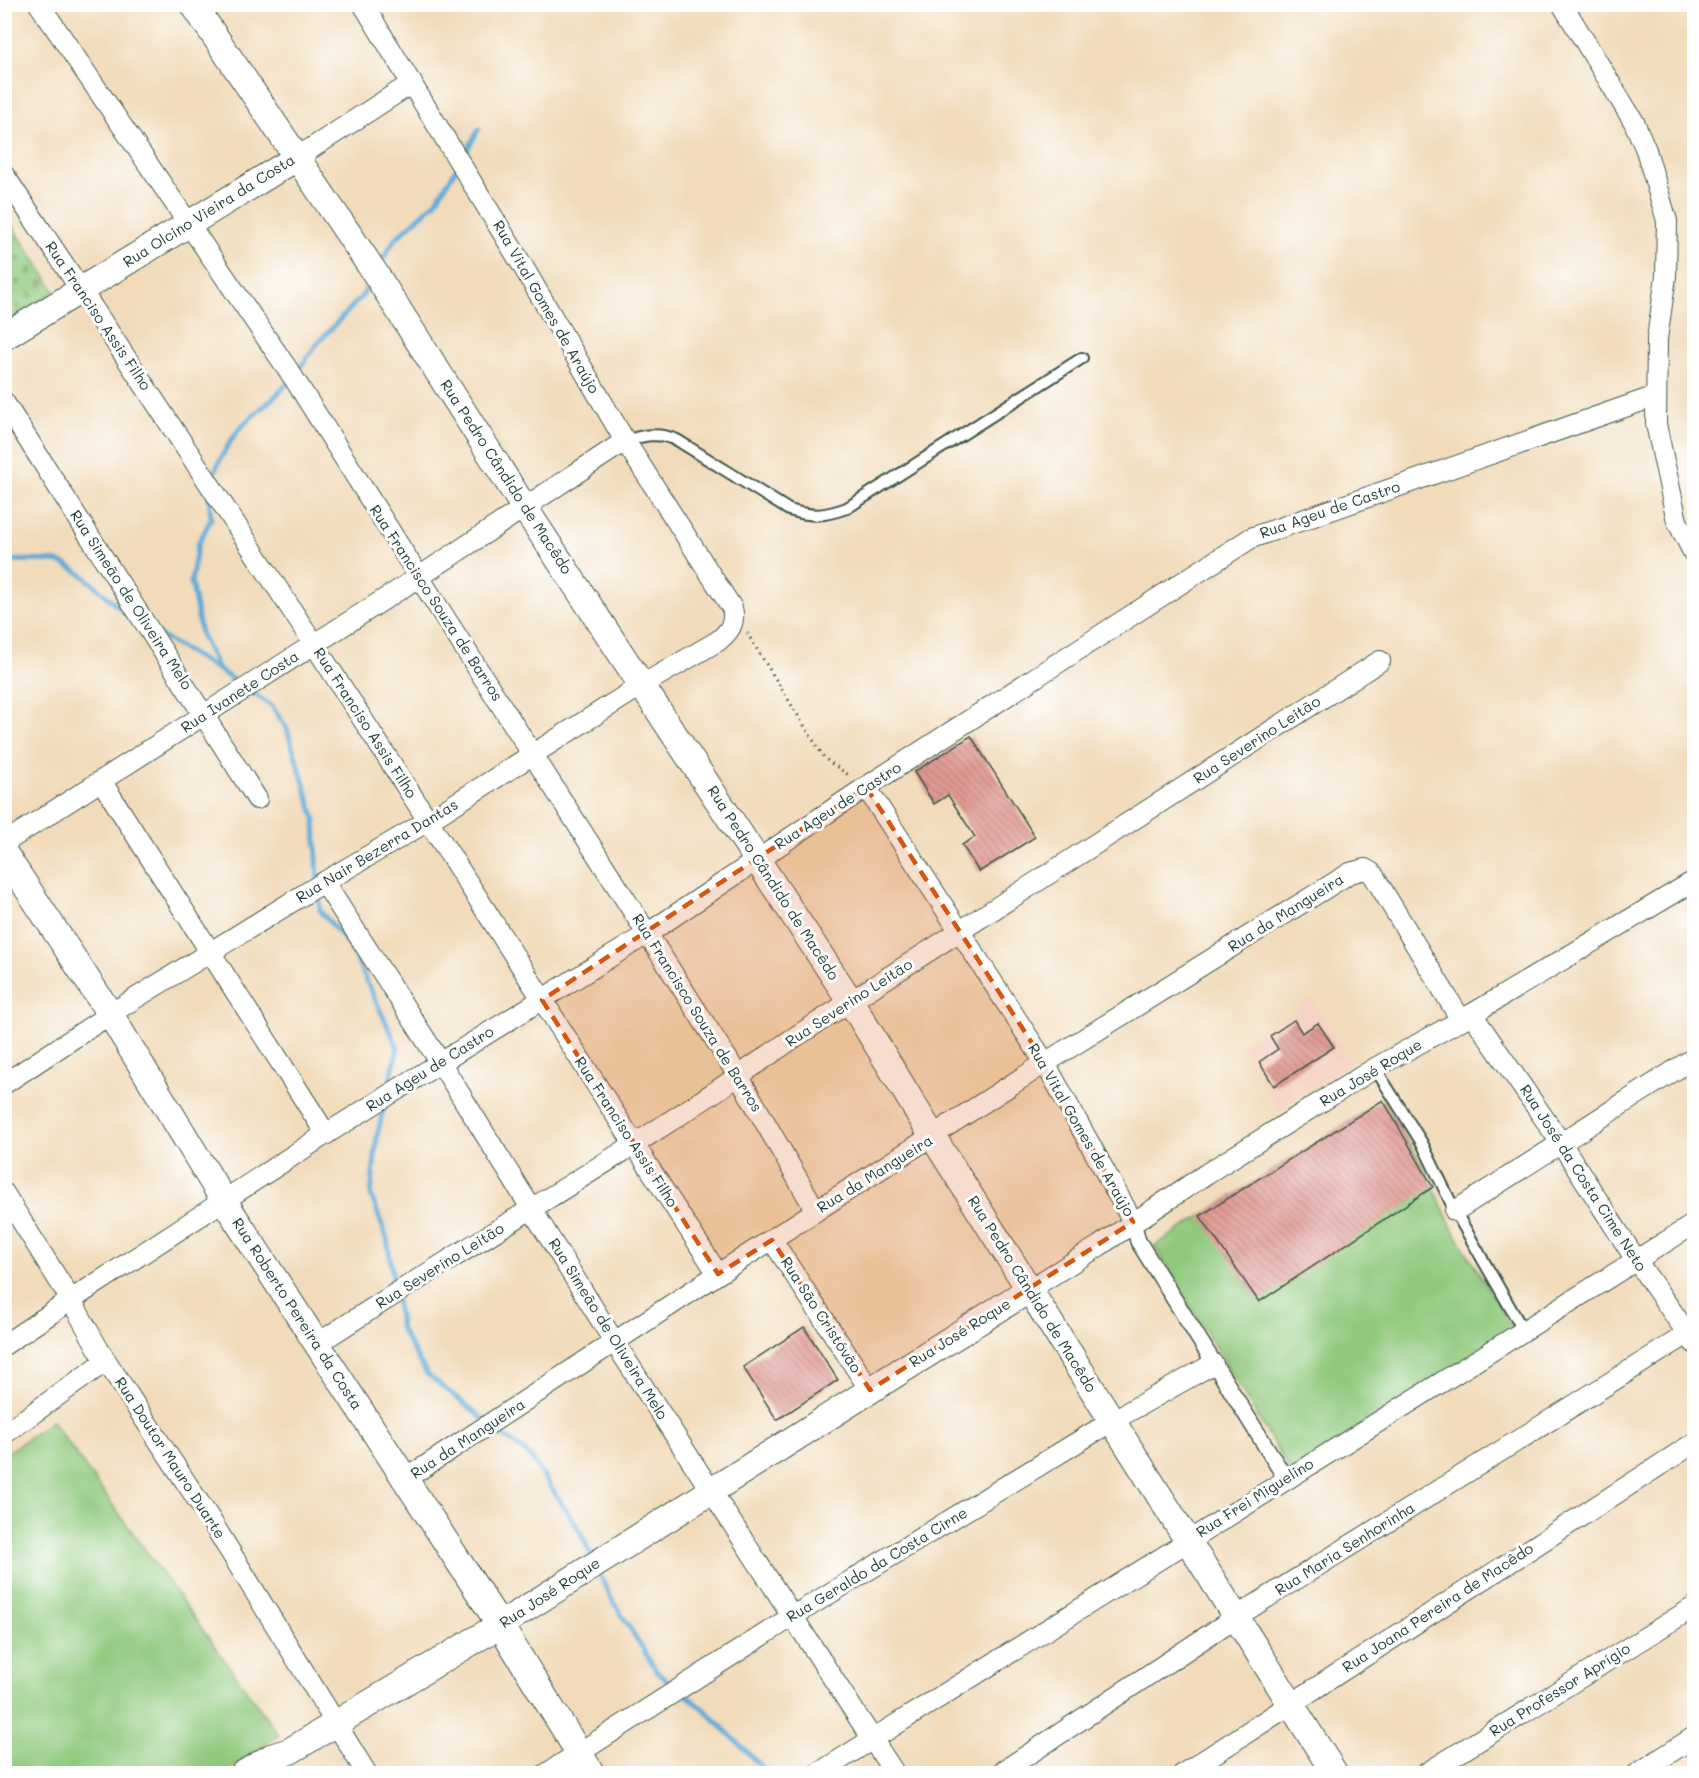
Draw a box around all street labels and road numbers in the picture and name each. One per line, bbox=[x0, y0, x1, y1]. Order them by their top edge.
street label: Rua Olcino Vieira da Costa bbox=[119, 149, 298, 271]
street label: Rua Vital Gomes de Araújo bbox=[489, 216, 605, 397]
street label: Rua Franciso Assis Filho bbox=[41, 237, 156, 394]
street label: Rua Pedro Cândido de Macêdo bbox=[436, 375, 577, 578]
street label: Rua Ageu de Castro bbox=[1257, 476, 1403, 542]
street label: Rua Francisco Souza de Barros bbox=[366, 500, 508, 704]
street label: Rua Simeão de Oliveira Melo bbox=[66, 506, 198, 693]
street label: Rua Franciso Assis Filho bbox=[310, 643, 422, 802]
street label: Rua Ivanete Costa bbox=[177, 645, 302, 737]
street label: Rua Severino Leitão bbox=[1189, 691, 1324, 788]
street label: Rua Ageu de Castro bbox=[770, 757, 905, 854]
street label: Rua Pedro Cândido de Macêdo bbox=[703, 781, 844, 984]
street label: Rua Nair Bezerra Dantas bbox=[292, 794, 461, 907]
street label: Rua da Mangueira bbox=[1224, 868, 1347, 956]
street label: Rua Francisco Souza de Barros bbox=[628, 910, 767, 1115]
street label: Rua Severino Leitão bbox=[781, 954, 916, 1051]
street label: Rua Ageu de Castro bbox=[362, 1021, 497, 1116]
street label: Rua José Roque bbox=[1316, 1034, 1425, 1111]
street label: Rua Vital Gomes de Araújo bbox=[1024, 1039, 1140, 1220]
street label: Rua Franciso Assis Filho bbox=[571, 1052, 683, 1211]
street label: Rua José da Costa Cime Neto bbox=[1516, 1080, 1652, 1275]
street label: Rua da Mangueira bbox=[813, 1129, 936, 1217]
street label: Rua Pedro Cândido de Macêdo bbox=[964, 1191, 1102, 1396]
street label: Rua Roberto Pereira da Costa bbox=[228, 1214, 368, 1413]
street label: Rua Severino Leitão bbox=[372, 1217, 507, 1313]
street label: Rua Simeão de Oliveira Melo bbox=[545, 1234, 673, 1423]
street label: Rua São Cristóvão bbox=[777, 1253, 867, 1376]
street label: Rua José Roque bbox=[905, 1293, 1014, 1371]
street label: Rua Doutor Mauro Duarte bbox=[111, 1373, 231, 1542]
street label: Rua da Mangueira bbox=[406, 1394, 529, 1483]
street label: Rua Frei Miguelino bbox=[1192, 1453, 1317, 1541]
street label: Rua Maria Senhorinha bbox=[1271, 1497, 1418, 1599]
street label: Rua Geraldo da Costa Cirne bbox=[782, 1502, 971, 1626]
street label: Rua Joana Pereira de Macêdo bbox=[1338, 1538, 1537, 1677]
street label: Rua José Roque bbox=[495, 1552, 604, 1632]
street label: Rua Professor Aprígio bbox=[1485, 1638, 1634, 1741]

